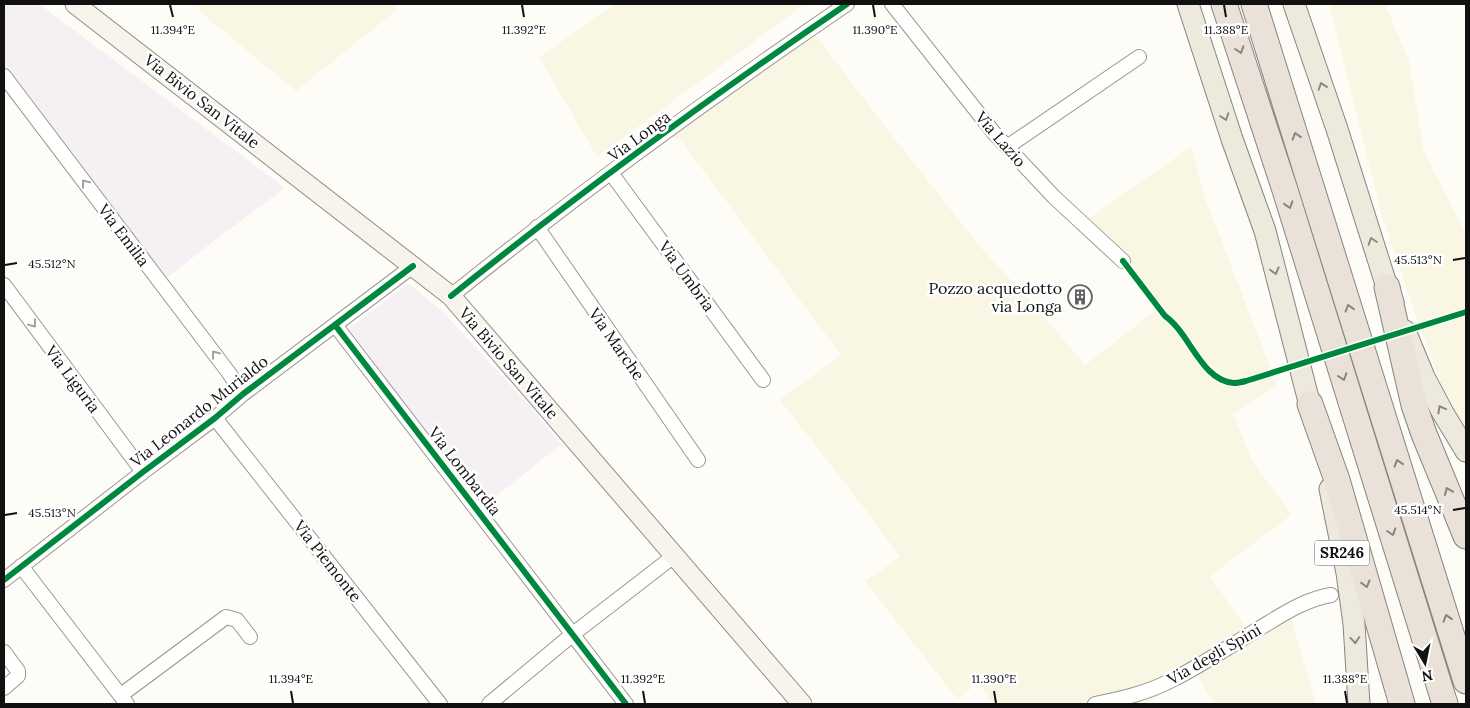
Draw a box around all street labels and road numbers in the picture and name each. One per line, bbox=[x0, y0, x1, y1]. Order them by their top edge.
street label: Via Bivio San Vitale bbox=[139, 49, 264, 153]
street label: Via Lazio bbox=[971, 106, 1031, 171]
street label: Via Longa bbox=[603, 107, 674, 166]
street label: Via Emilia bbox=[93, 199, 154, 270]
street label: Via Umbria bbox=[654, 236, 719, 315]
street label: Via Bivio San Vitale bbox=[454, 302, 563, 423]
street label: Via Marche bbox=[584, 303, 649, 384]
street label: Via Liguria bbox=[41, 341, 105, 417]
street label: Via Leonardo Murialdo bbox=[125, 351, 272, 472]
street label: Via Lombardia bbox=[424, 422, 506, 519]
street label: Via Piemonte bbox=[289, 515, 366, 606]
road number: SR246 bbox=[1314, 540, 1370, 566]
street label: Via degli Spini bbox=[1163, 619, 1264, 689]

